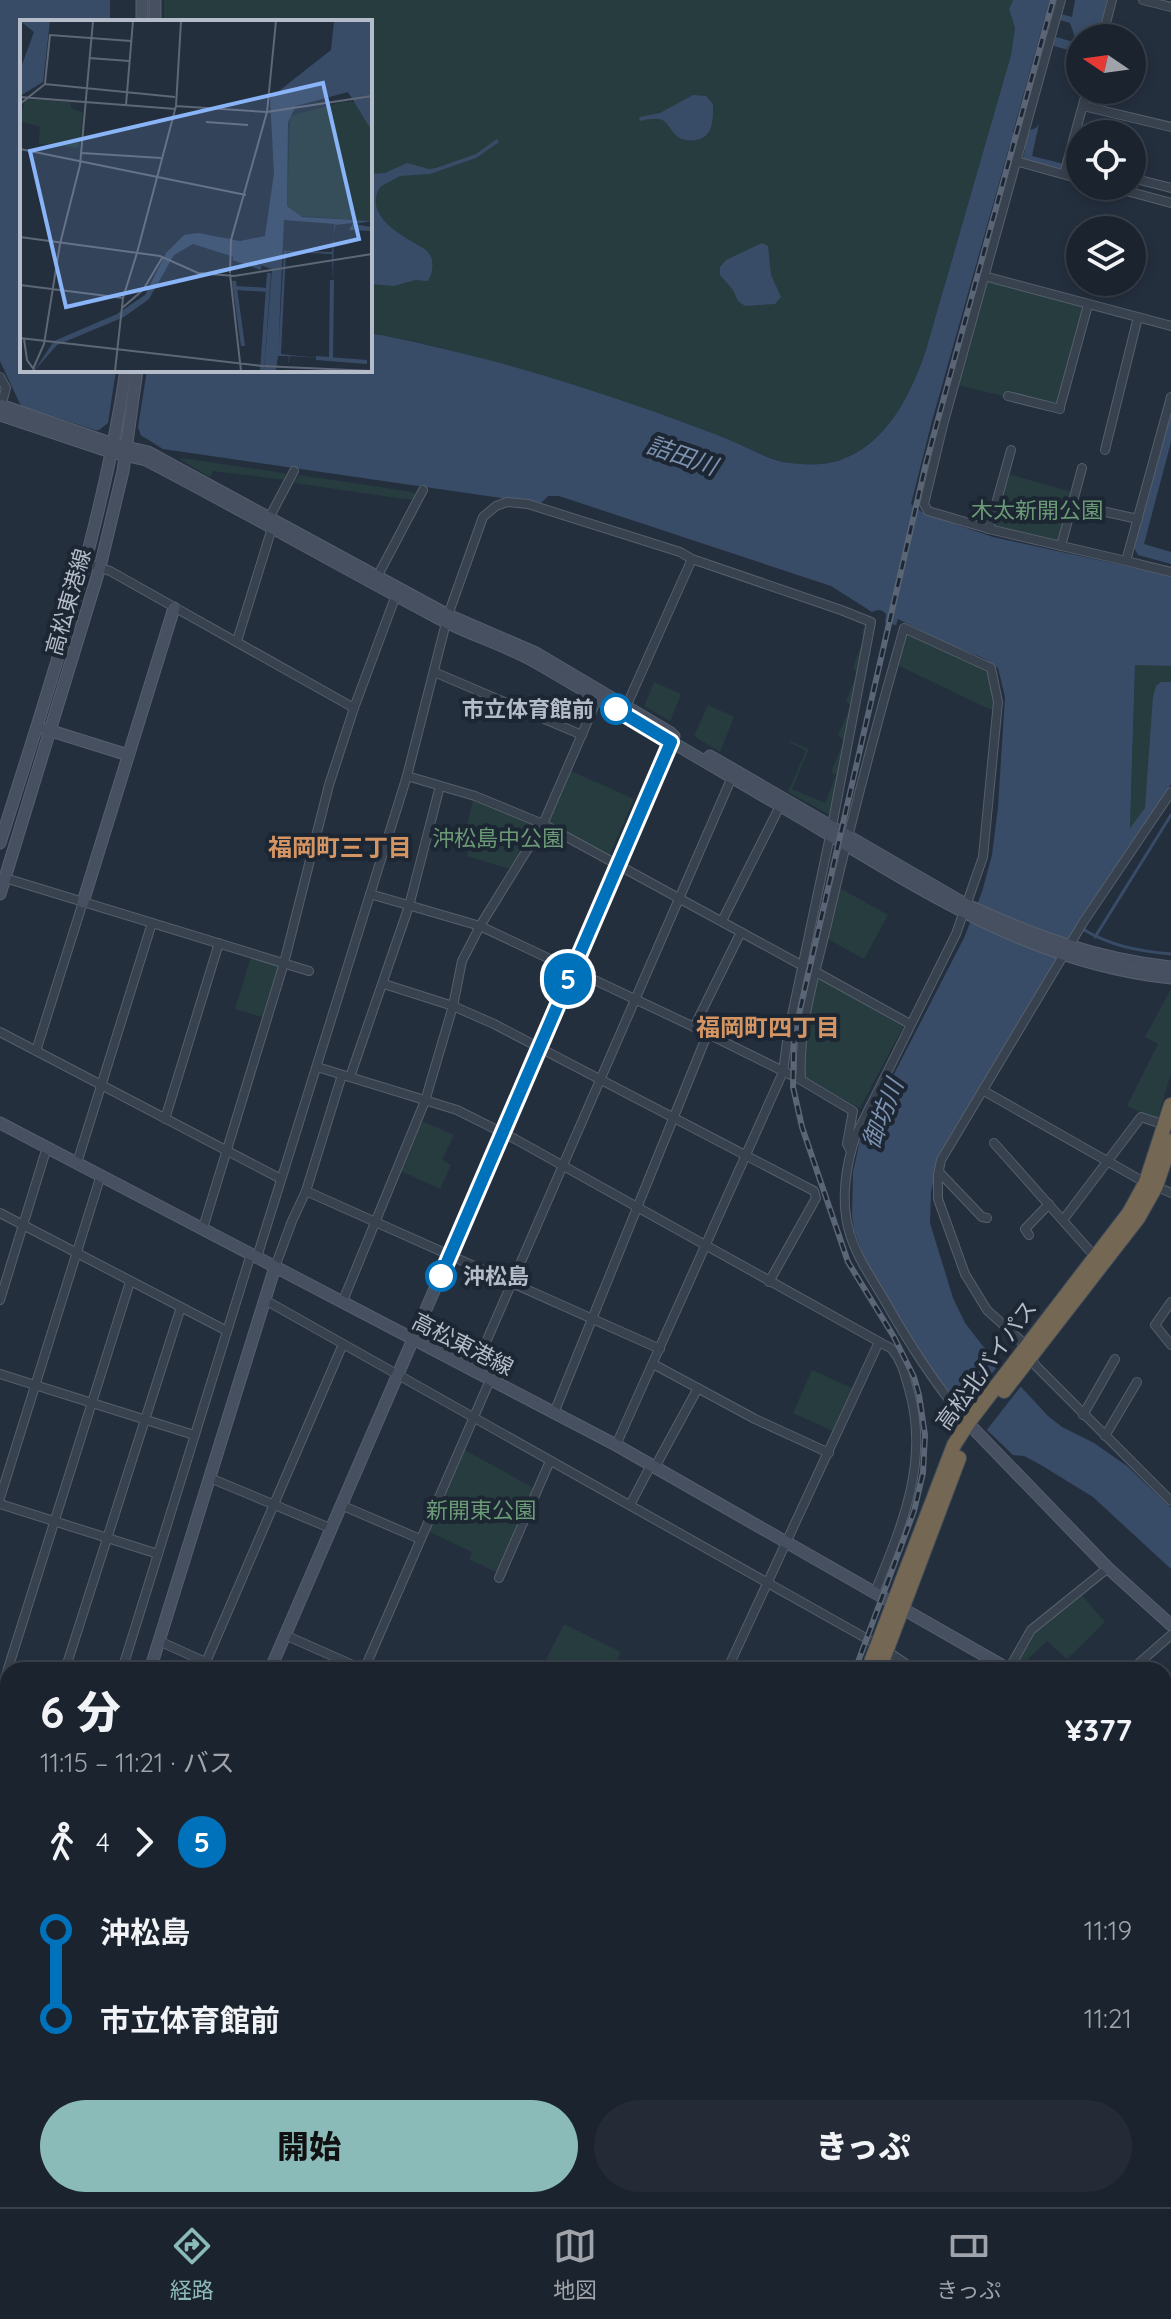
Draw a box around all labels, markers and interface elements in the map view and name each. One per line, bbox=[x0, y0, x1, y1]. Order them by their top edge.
inset map bbox=[20, 20, 372, 372]
north arrow bbox=[1066, 24, 1146, 104]
map controls bbox=[1066, 24, 1146, 296]
button: locate bbox=[1066, 120, 1146, 200]
button: layers bbox=[1066, 216, 1146, 296]
water label: 詰田川 bbox=[643, 429, 724, 482]
park label: 木太新開公園 bbox=[971, 496, 1103, 524]
street label: 高松東港線 bbox=[39, 545, 97, 659]
marker: 市立体育館前 bbox=[601, 694, 631, 724]
place label: 市立体育館前 bbox=[462, 695, 594, 723]
park label: 沖松島中公園 bbox=[432, 824, 564, 852]
district label: 福岡町三丁目 bbox=[268, 832, 412, 862]
line badge: 5 bbox=[542, 953, 594, 1005]
text: 5 bbox=[560, 961, 576, 996]
district label: 福岡町四丁目 bbox=[696, 1012, 840, 1042]
water label: 御坊川 bbox=[855, 1072, 910, 1153]
marker: 沖松島 bbox=[426, 1261, 456, 1291]
place label: 沖松島 bbox=[463, 1262, 529, 1290]
street label: 高松北バイパス bbox=[930, 1295, 1042, 1435]
street label: 高松東港線 bbox=[408, 1307, 518, 1381]
park label: 新開東公園 bbox=[426, 1496, 536, 1524]
text: 6 分 bbox=[40, 1684, 121, 1739]
text: ¥377 bbox=[1065, 1711, 1132, 1749]
text: 11:15 – 11:21 · バス bbox=[40, 1746, 235, 1779]
icon: walk bbox=[40, 1820, 84, 1864]
icon: forward bbox=[122, 1820, 166, 1864]
text: 5 bbox=[194, 1824, 210, 1859]
text: 4 bbox=[96, 1826, 110, 1859]
text: 沖松島 bbox=[100, 1913, 190, 1951]
text: 11:19 bbox=[1084, 1914, 1132, 1947]
text: 市立体育館前 bbox=[100, 2001, 280, 2039]
text: 11:21 bbox=[1084, 2002, 1132, 2035]
button: 開始 bbox=[40, 2100, 578, 2192]
button: きっぷ bbox=[594, 2100, 1132, 2192]
tab: 経路 bbox=[170, 2224, 214, 2304]
tab: 地図 bbox=[553, 2224, 597, 2304]
tab: きっぷ bbox=[936, 2224, 1001, 2304]

